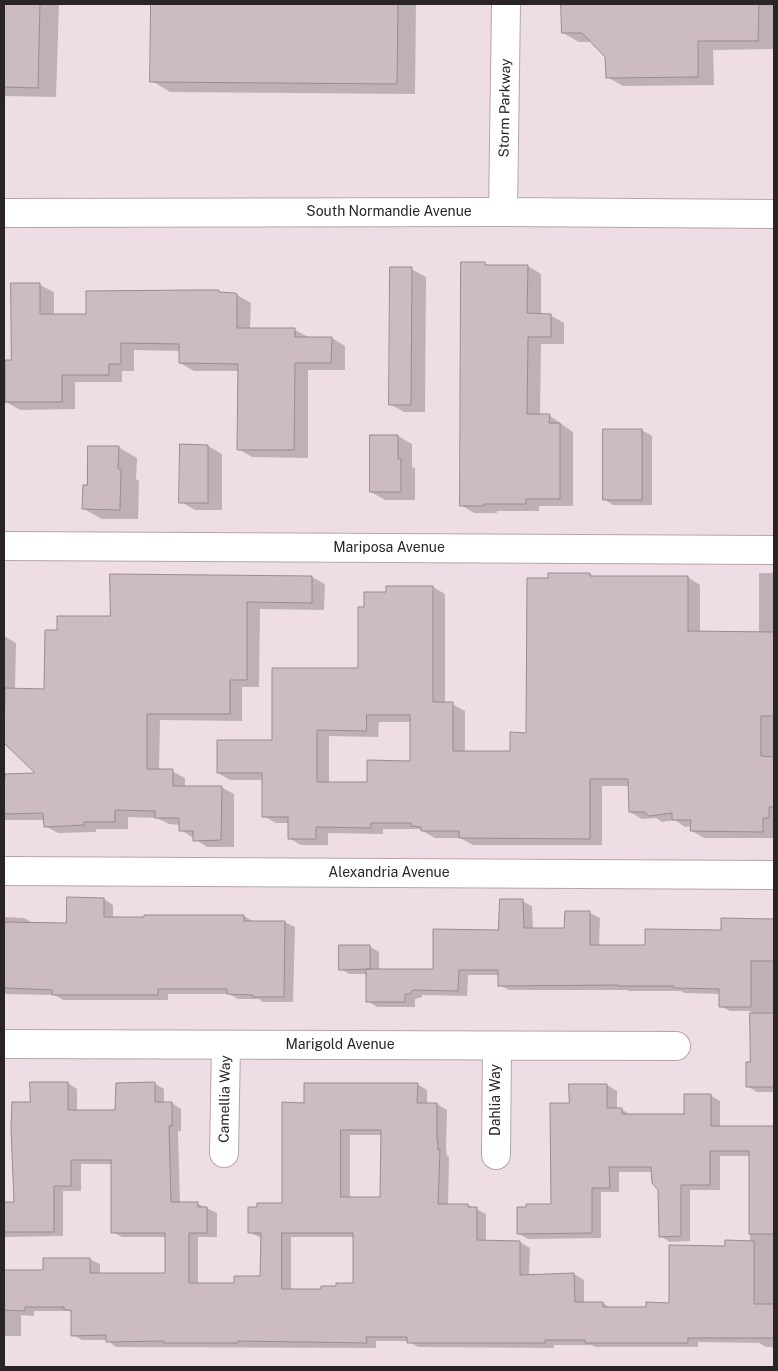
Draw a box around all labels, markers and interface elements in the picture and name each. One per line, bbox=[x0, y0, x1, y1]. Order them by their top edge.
street label: Storm Parkway bbox=[496, 58, 514, 158]
street label: South Normandie Avenue bbox=[306, 204, 472, 220]
street label: Mariposa Avenue bbox=[333, 540, 445, 556]
street label: Alexandria Avenue bbox=[328, 865, 450, 881]
street label: Marigold Avenue bbox=[285, 1037, 395, 1053]
street label: Camellia Way bbox=[216, 1055, 234, 1143]
street label: Dahlia Way bbox=[488, 1064, 504, 1136]

